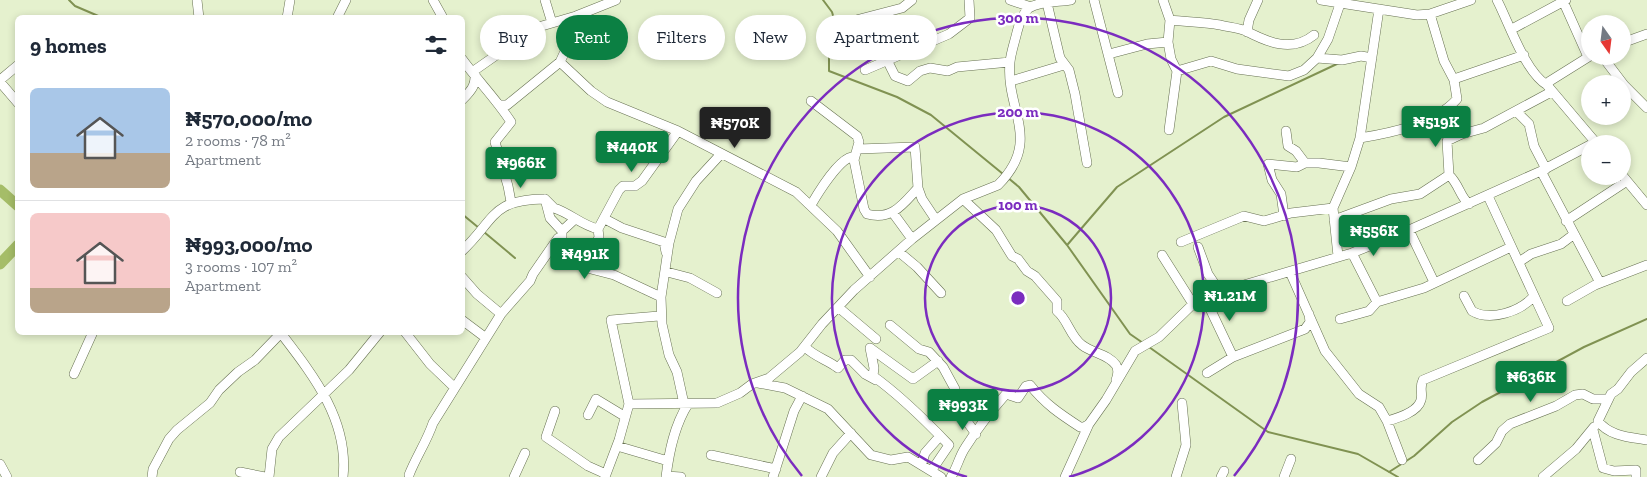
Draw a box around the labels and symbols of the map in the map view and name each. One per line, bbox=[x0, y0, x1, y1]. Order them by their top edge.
text: 300 m bbox=[997, 9, 1039, 27]
north arrow bbox=[1581, 15, 1631, 65]
text: 200 m bbox=[997, 103, 1039, 121]
pin: ₦570K bbox=[700, 106, 770, 149]
pin: ₦519K bbox=[1401, 106, 1471, 148]
pin: ₦440K bbox=[597, 130, 667, 173]
pin: ₦966K bbox=[486, 146, 556, 189]
text: 100 m bbox=[998, 196, 1038, 214]
pin: ₦556K bbox=[1339, 214, 1409, 257]
pin: ₦491K bbox=[550, 238, 620, 280]
pin: ₦1.21M bbox=[1189, 280, 1271, 322]
centre of rings bbox=[1009, 289, 1027, 307]
pin: ₦636K bbox=[1496, 360, 1566, 403]
pin: ₦993K bbox=[928, 388, 998, 431]

